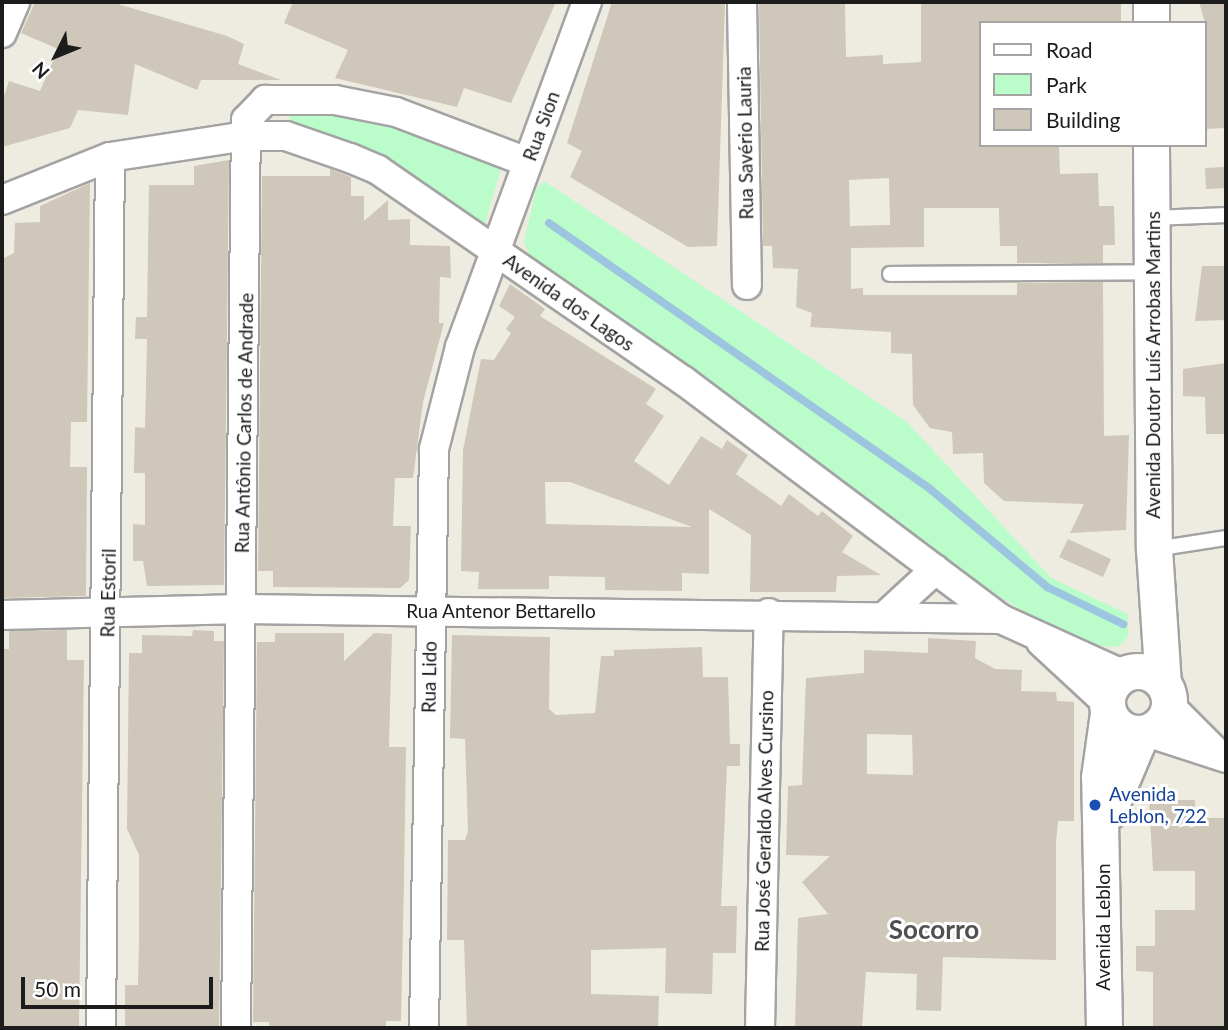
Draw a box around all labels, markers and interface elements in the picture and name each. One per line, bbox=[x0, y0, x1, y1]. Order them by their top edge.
north arrow bbox=[21, 21, 91, 91]
legend bbox=[979, 21, 1207, 147]
text: Road bbox=[1046, 37, 1093, 62]
text: N bbox=[27, 57, 54, 84]
street label: Rua Savério Lauria bbox=[732, 66, 758, 220]
text: Park bbox=[1046, 72, 1087, 97]
street label: Rua Sion bbox=[518, 88, 564, 164]
text: Building bbox=[1046, 107, 1121, 132]
street label: Avenida Doutor Luís Arrobas Martins bbox=[1142, 211, 1164, 519]
street label: Avenida dos Lagos bbox=[499, 248, 639, 356]
street label: Rua Antônio Carlos de Andrade bbox=[230, 292, 258, 554]
street label: Rua Estoril bbox=[96, 548, 120, 638]
street label: Rua Antenor Bettarello bbox=[406, 600, 596, 622]
street label: Rua Lido bbox=[417, 641, 441, 713]
street label: Rua José Geraldo Alves Cursino bbox=[750, 689, 778, 953]
place label: Avenida Leblon, 722 bbox=[1109, 783, 1207, 827]
marker: Avenida Leblon, 722 bbox=[1087, 797, 1103, 813]
street label: Avenida Leblon bbox=[1092, 863, 1114, 991]
district label: Socorro bbox=[889, 914, 979, 946]
scale bar bbox=[24, 964, 217, 1008]
text: 50 m bbox=[34, 976, 81, 1001]

